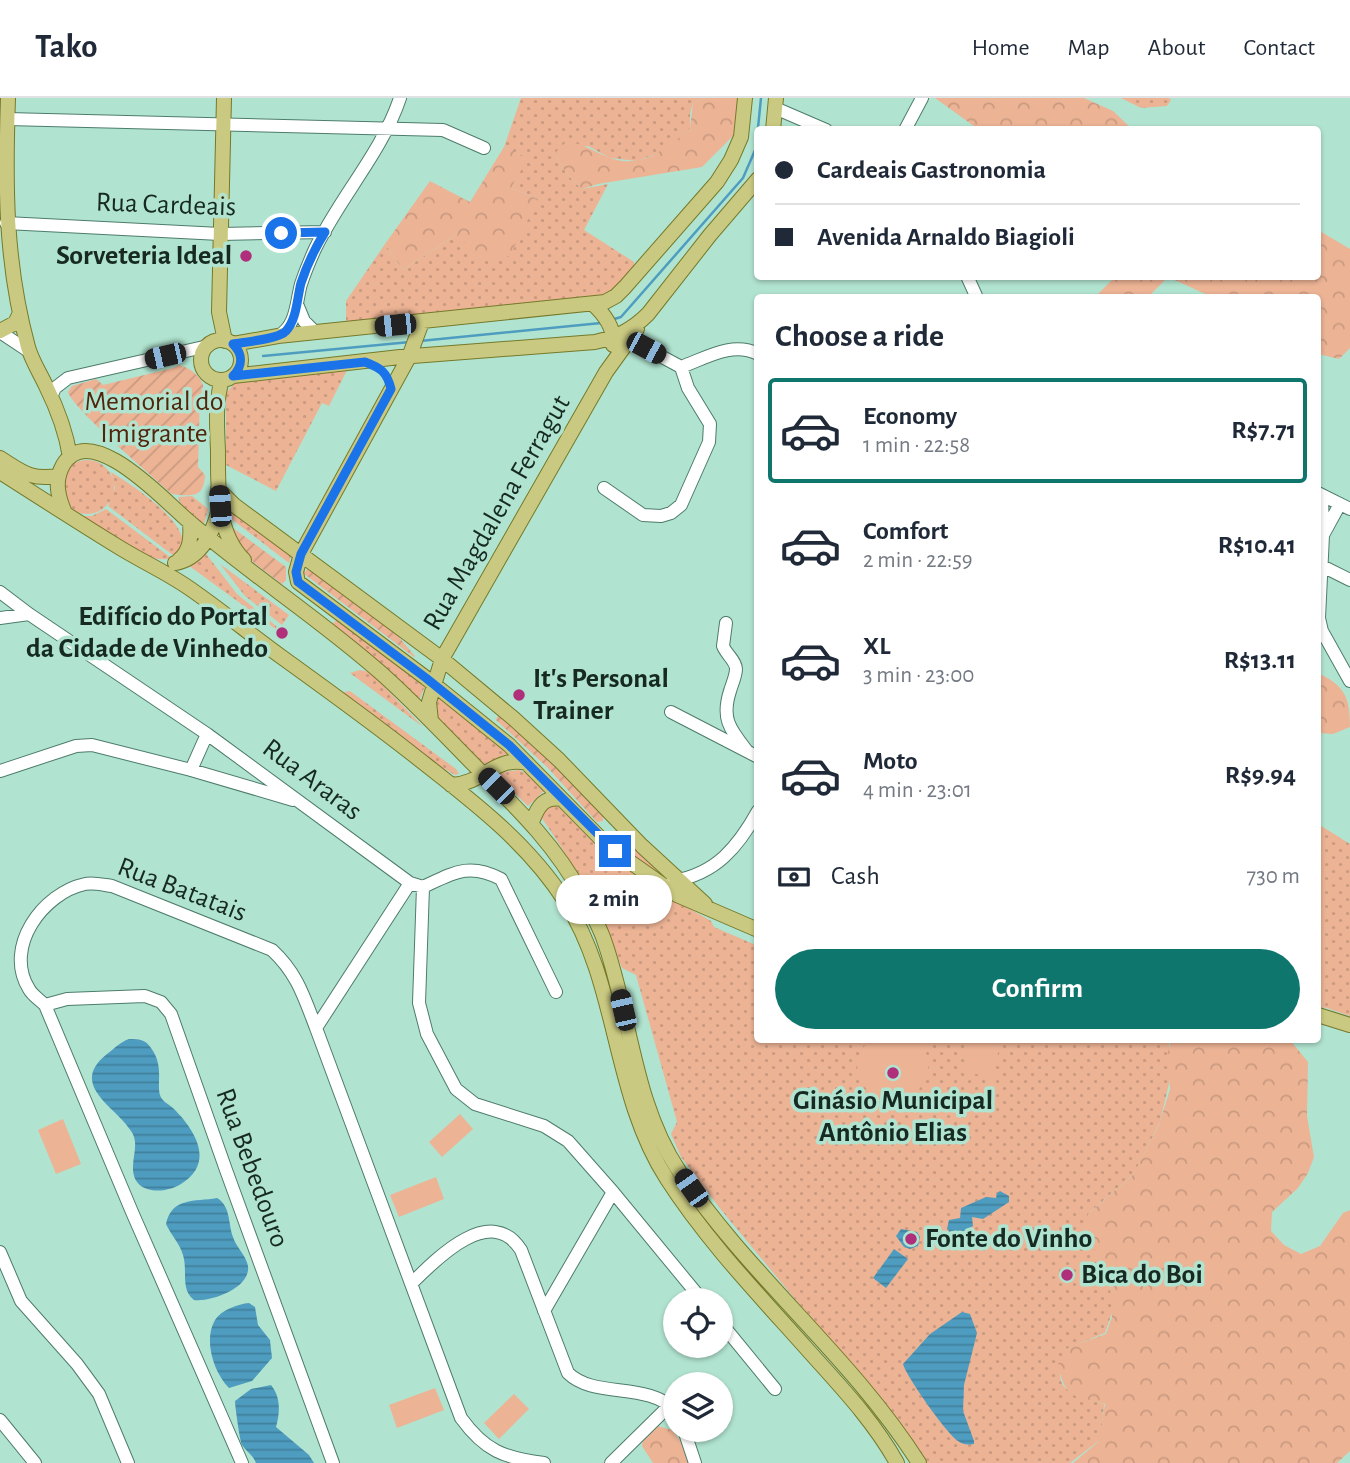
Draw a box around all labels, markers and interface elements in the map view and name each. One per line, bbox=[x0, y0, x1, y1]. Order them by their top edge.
text: Tako bbox=[35, 31, 98, 64]
text: Home bbox=[972, 36, 1030, 60]
text: Map bbox=[1068, 36, 1110, 60]
text: About bbox=[1148, 36, 1205, 60]
text: Contact bbox=[1243, 36, 1315, 60]
text: Cardeais Gastronomia bbox=[817, 157, 1046, 183]
street label: Rua Cardeais bbox=[95, 189, 237, 221]
route start bbox=[265, 217, 297, 249]
text: Avenida Arnaldo Biagioli bbox=[817, 224, 1075, 250]
place label: Sorveteria Ideal bbox=[56, 242, 232, 270]
marker: Sorveteria Ideal bbox=[238, 248, 254, 264]
car bbox=[374, 312, 417, 338]
text: Choose a ride bbox=[775, 320, 944, 352]
car bbox=[623, 329, 670, 367]
car bbox=[143, 341, 188, 371]
park label: Memorial do Imigrante bbox=[85, 388, 223, 448]
street label: Rua Magdalena Ferragut bbox=[418, 391, 576, 635]
icon: car bbox=[779, 399, 842, 462]
text: Economy bbox=[863, 403, 957, 429]
text: R$7.71 bbox=[1231, 417, 1296, 443]
text: 1 min · 22:58 bbox=[863, 434, 970, 457]
car bbox=[209, 484, 232, 528]
icon: car bbox=[779, 514, 842, 577]
text: Comfort bbox=[863, 518, 948, 544]
text: R$10.41 bbox=[1218, 532, 1296, 558]
text: 2 min · 22:59 bbox=[863, 549, 973, 572]
place label: Edifício do Portal da Cidade de Vinhedo bbox=[26, 603, 268, 663]
marker: Edifício do Portal da Cidade de Vinhedo bbox=[274, 625, 290, 641]
icon: car bbox=[779, 629, 842, 692]
text: XL bbox=[863, 633, 890, 659]
text: R$13.11 bbox=[1224, 647, 1296, 673]
text: 3 min · 23:00 bbox=[863, 664, 974, 687]
place label: It's Personal Trainer bbox=[533, 665, 669, 725]
marker: It's Personal Trainer bbox=[511, 687, 527, 703]
street label: Rua Araras bbox=[257, 734, 367, 826]
icon: car bbox=[779, 744, 842, 807]
text: Moto bbox=[863, 748, 918, 774]
text: R$9.94 bbox=[1225, 762, 1296, 788]
car bbox=[474, 764, 519, 808]
text: 4 min · 23:01 bbox=[863, 779, 972, 802]
route end bbox=[599, 835, 631, 867]
street label: Rua Batatais bbox=[114, 853, 250, 927]
icon: cash bbox=[775, 858, 813, 896]
text: Cash bbox=[831, 863, 880, 889]
text: 730 m bbox=[1247, 865, 1300, 888]
callout: 2 min bbox=[557, 876, 673, 924]
text: 2 min bbox=[588, 888, 640, 911]
button: Confirm bbox=[775, 949, 1300, 1029]
car bbox=[609, 987, 638, 1033]
marker: Ginásio Municipal Antônio Elias bbox=[885, 1065, 901, 1081]
street label: Rua Bebedouro bbox=[210, 1085, 294, 1251]
place label: Ginásio Municipal Antônio Elias bbox=[793, 1087, 993, 1147]
car bbox=[671, 1165, 712, 1211]
place label: Fonte do Vinho bbox=[925, 1225, 1092, 1253]
marker: Fonte do Vinho bbox=[903, 1231, 919, 1247]
place label: Bica do Boi bbox=[1081, 1261, 1203, 1289]
marker: Bica do Boi bbox=[1059, 1267, 1075, 1283]
map controls bbox=[663, 1288, 733, 1442]
button: locate bbox=[663, 1288, 733, 1358]
button: layers bbox=[663, 1372, 733, 1442]

